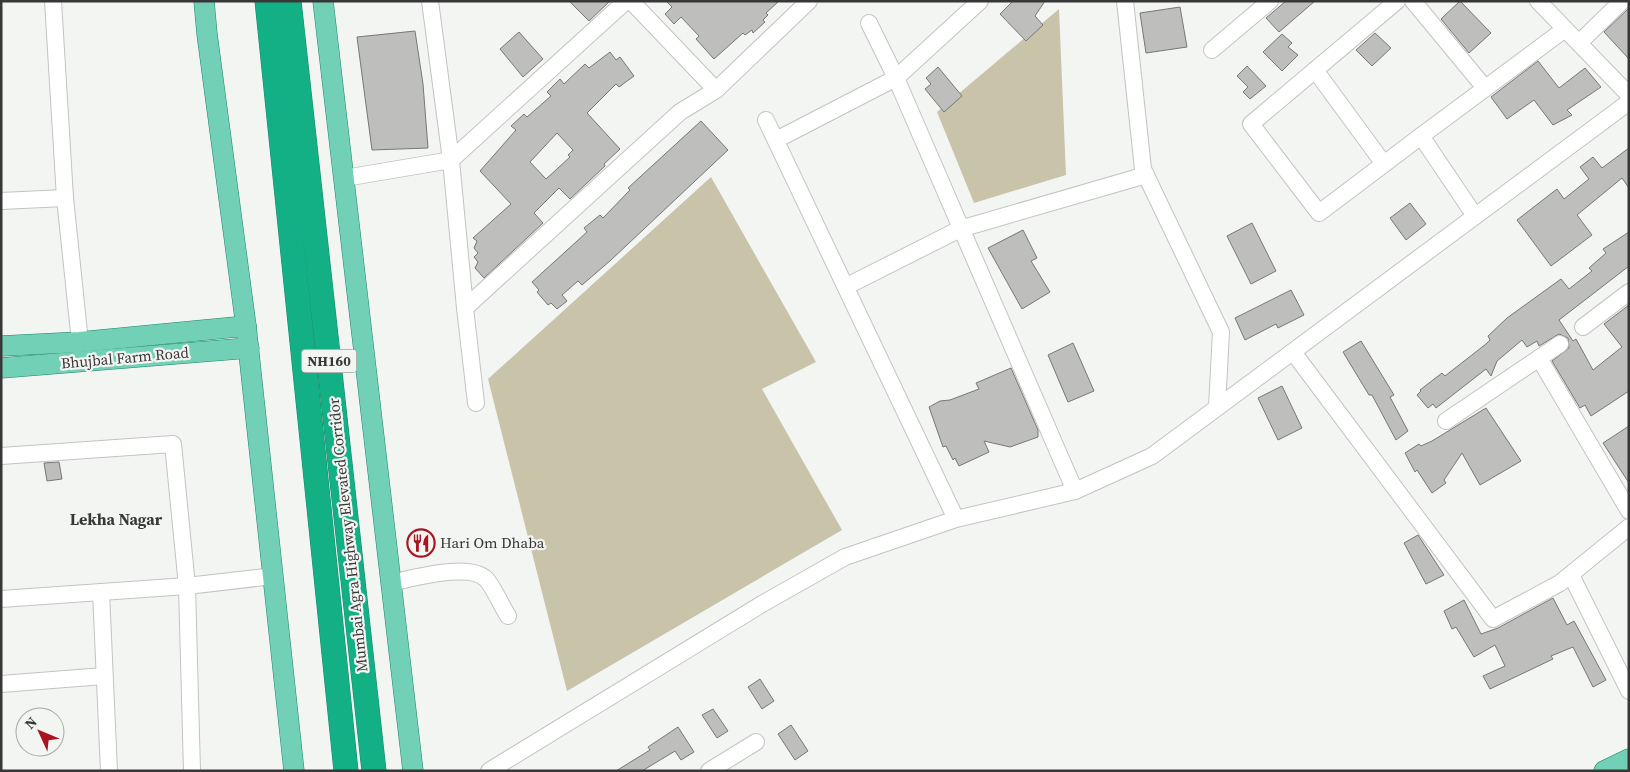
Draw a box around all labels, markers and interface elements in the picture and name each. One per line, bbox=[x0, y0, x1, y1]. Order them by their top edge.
street label: Bhujbal Farm Road bbox=[60, 341, 190, 374]
road number: NH160 bbox=[302, 350, 356, 372]
street label: Mumbai Agra Highway Elevated Corridor bbox=[323, 396, 372, 673]
district label: Lekha Nagar bbox=[70, 508, 163, 530]
restaurant icon: Hari Om Dhaba bbox=[406, 528, 436, 558]
place label: Hari Om Dhaba bbox=[440, 532, 545, 553]
north arrow bbox=[15, 707, 65, 757]
text: N bbox=[20, 712, 41, 734]

